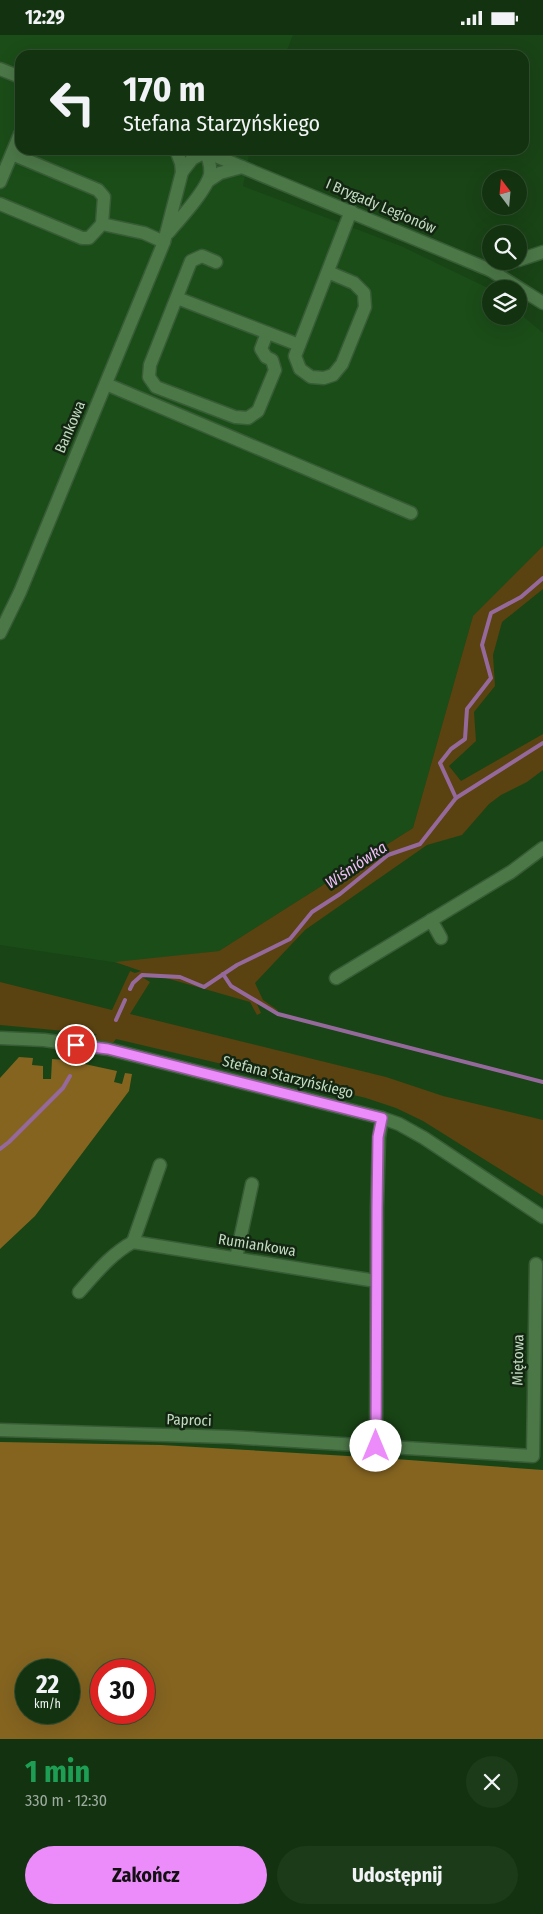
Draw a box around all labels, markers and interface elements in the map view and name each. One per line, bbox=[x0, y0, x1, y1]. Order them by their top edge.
text: 12:29 bbox=[25, 6, 65, 29]
text: 170 m bbox=[123, 68, 206, 110]
icon: left bbox=[40, 70, 105, 135]
text: Stefana Starzyńskiego bbox=[123, 110, 320, 137]
north arrow bbox=[482, 170, 528, 215]
map controls bbox=[482, 170, 527, 325]
street label: I Brygady Legionów bbox=[323, 175, 439, 237]
button: search bbox=[482, 225, 527, 270]
button: layers bbox=[482, 280, 527, 325]
street label: Bankowa bbox=[51, 398, 89, 456]
water label: Wiśniówka bbox=[322, 838, 390, 892]
pin bbox=[55, 1024, 97, 1066]
icon: arrive bbox=[62, 1031, 90, 1059]
street label: Stefana Starzyńskiego bbox=[221, 1052, 355, 1102]
street label: Rumiankowa bbox=[217, 1230, 297, 1260]
street label: Miętowa bbox=[509, 1334, 527, 1386]
street label: Paproci bbox=[166, 1410, 212, 1430]
position arrow bbox=[349, 1419, 401, 1471]
speed limit sign: 30 bbox=[90, 1659, 155, 1724]
text: 22 bbox=[36, 1670, 59, 1700]
text: km/h bbox=[34, 1697, 61, 1711]
text: 1 min bbox=[25, 1754, 90, 1790]
button: close bbox=[466, 1756, 518, 1808]
text: 330 m · 12:30 bbox=[25, 1791, 107, 1810]
button: Zakończ bbox=[25, 1846, 267, 1904]
button: Udostępnij bbox=[277, 1846, 518, 1904]

